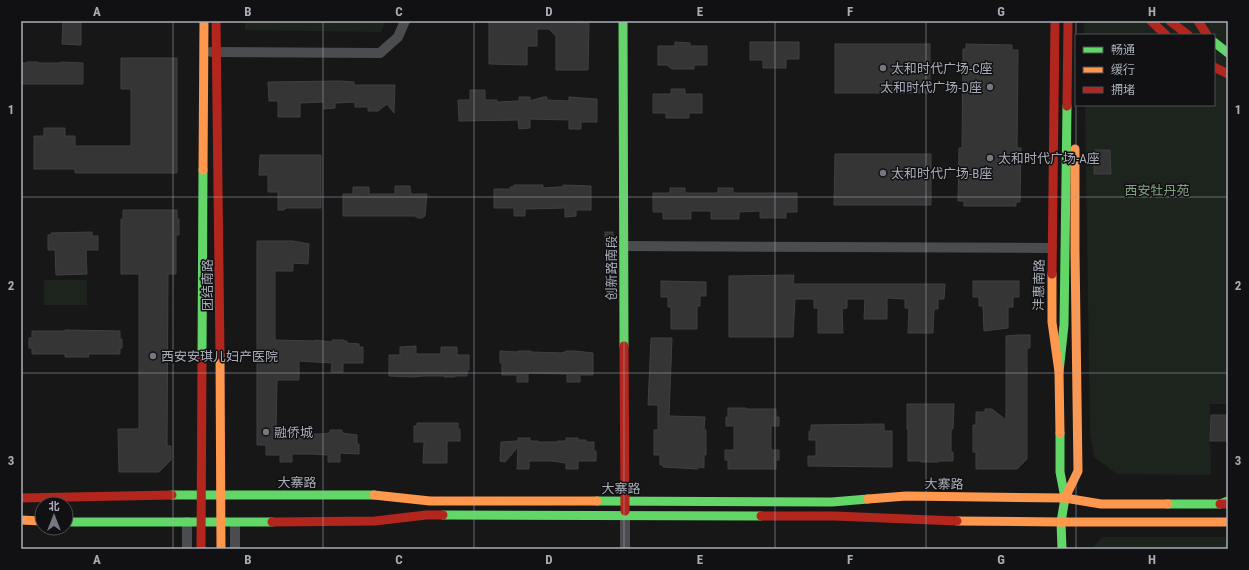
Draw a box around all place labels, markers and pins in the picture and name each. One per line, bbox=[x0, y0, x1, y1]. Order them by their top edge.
place label: 太和时代广场-C座 bbox=[891, 61, 993, 76]
marker: 太和时代广场-C座 bbox=[878, 63, 888, 73]
place label: 太和时代广场-D座 bbox=[880, 80, 982, 95]
marker: 太和时代广场-D座 bbox=[985, 82, 995, 92]
place label: 太和时代广场-A座 bbox=[998, 151, 1100, 166]
marker: 太和时代广场-A座 bbox=[985, 153, 995, 163]
place label: 太和时代广场-B座 bbox=[891, 166, 992, 181]
marker: 太和时代广场-B座 bbox=[878, 168, 888, 178]
place label: 西安安琪儿妇产医院 bbox=[161, 349, 278, 364]
marker: 西安安琪儿妇产医院 bbox=[148, 351, 158, 361]
place label: 融侨城 bbox=[274, 425, 313, 440]
marker: 融侨城 bbox=[261, 427, 271, 437]

